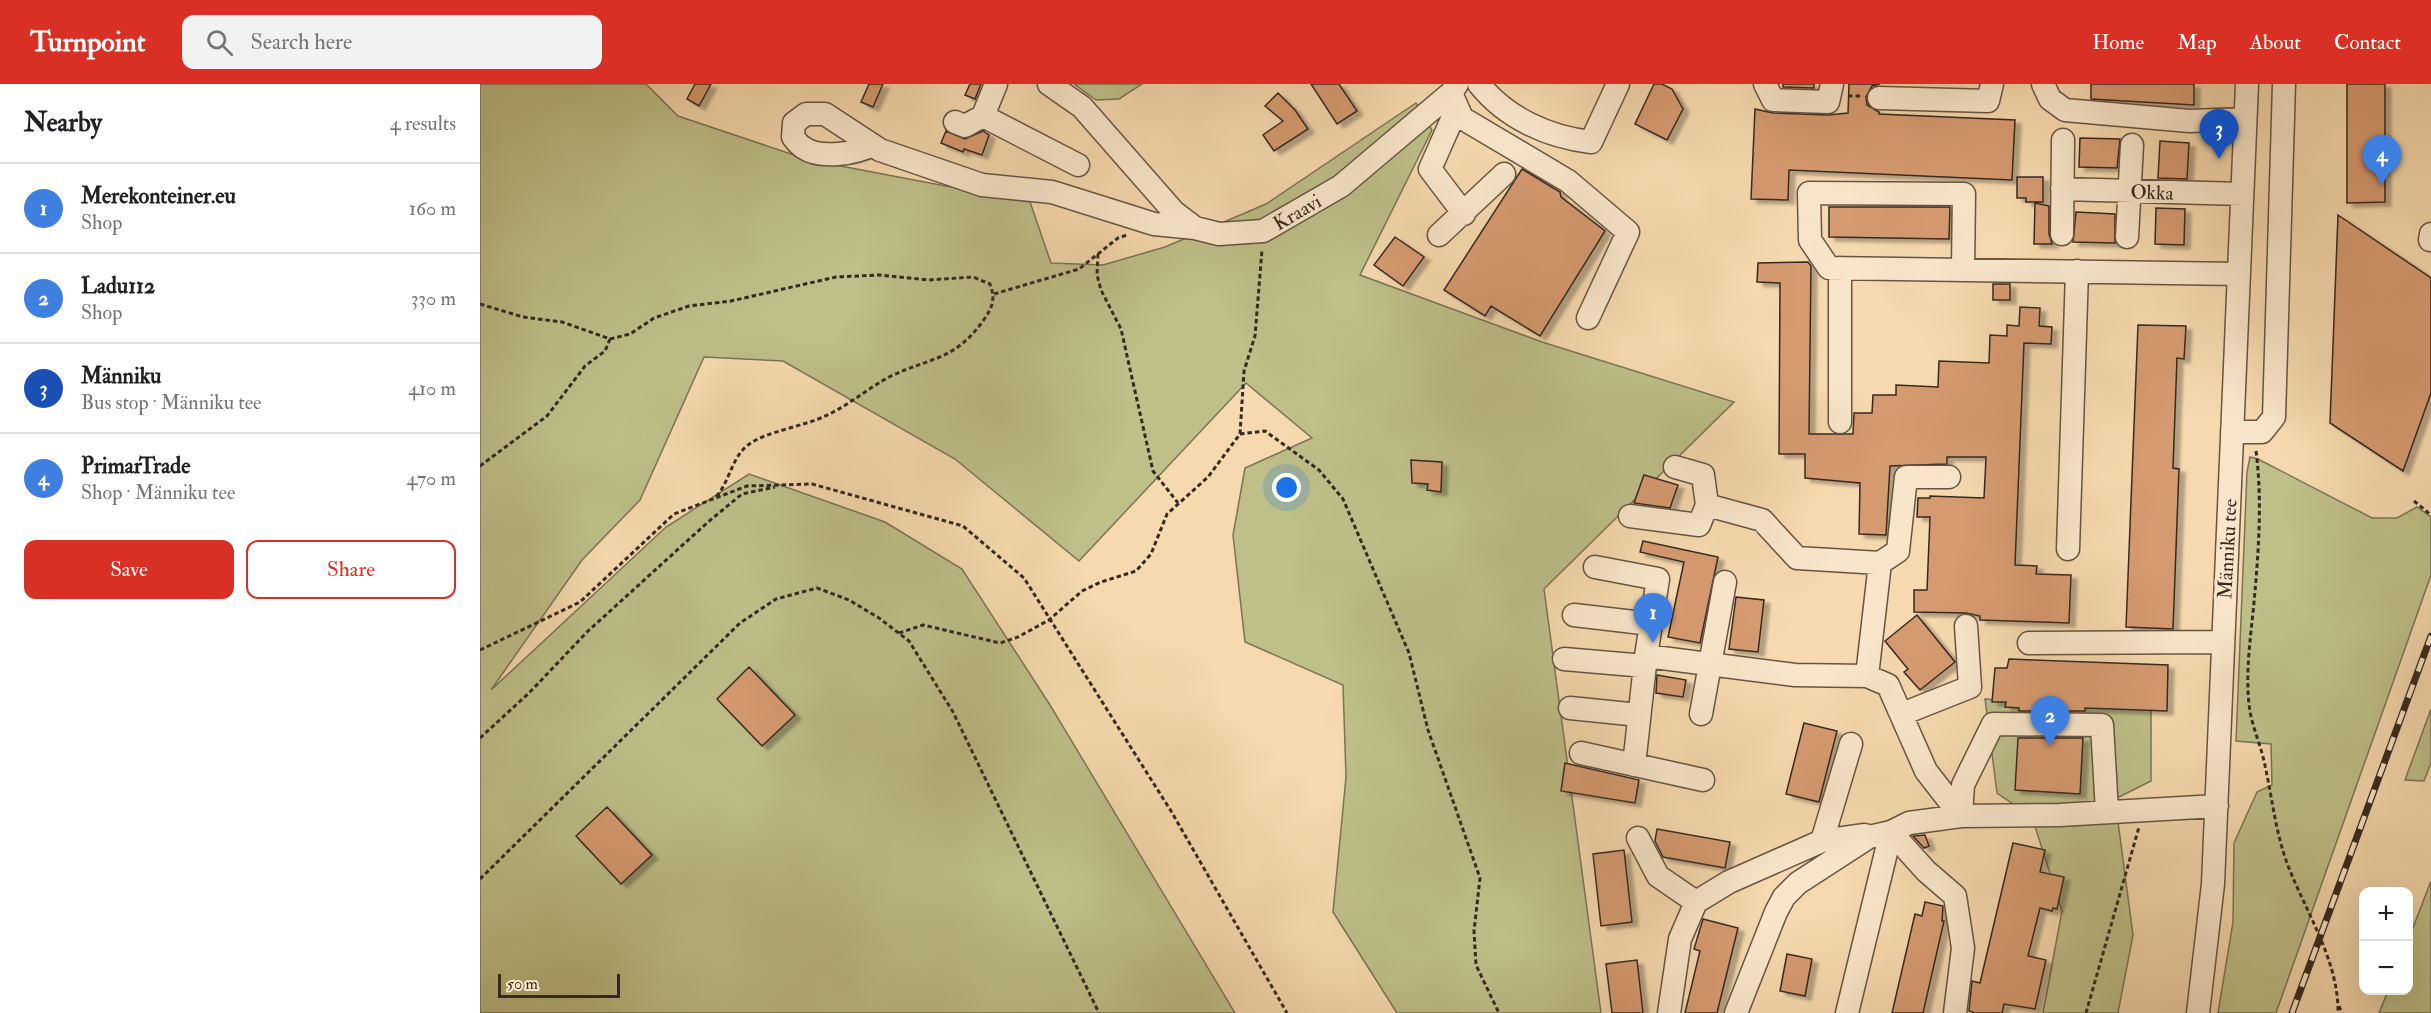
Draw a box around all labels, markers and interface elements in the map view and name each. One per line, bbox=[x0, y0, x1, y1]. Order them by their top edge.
search box bbox=[182, 15, 602, 69]
text: Turnpoint bbox=[30, 25, 146, 60]
icon: search bbox=[203, 26, 236, 59]
text: Search here bbox=[251, 28, 352, 56]
text: Home bbox=[2092, 29, 2144, 56]
text: Map bbox=[2177, 29, 2217, 56]
text: About bbox=[2250, 29, 2301, 56]
text: Contact bbox=[2334, 29, 2401, 56]
text: Nearby bbox=[24, 107, 102, 139]
pin: 3 bbox=[2200, 110, 2238, 159]
text: 4 results bbox=[390, 111, 456, 136]
pin: 4 bbox=[2362, 135, 2402, 185]
street label: Okka bbox=[2130, 179, 2175, 206]
text: Merekonteiner.eu bbox=[81, 182, 236, 210]
street label: Kraavi bbox=[1269, 189, 1326, 236]
text: 1 bbox=[40, 196, 47, 221]
text: 160 m bbox=[409, 196, 456, 221]
text: Shop bbox=[81, 210, 122, 235]
text: Ladu112 bbox=[81, 272, 155, 300]
text: 2 bbox=[38, 286, 49, 311]
text: 330 m bbox=[411, 286, 456, 311]
text: Shop bbox=[81, 300, 122, 325]
text: Männiku bbox=[81, 362, 162, 390]
text: 3 bbox=[40, 376, 47, 401]
text: 410 m bbox=[408, 376, 456, 401]
text: Bus stop · Männiku tee bbox=[81, 390, 261, 415]
text: PrimarTrade bbox=[81, 452, 190, 480]
text: 4 bbox=[38, 466, 49, 491]
text: 470 m bbox=[407, 466, 456, 491]
your location bbox=[1272, 473, 1301, 502]
text: Shop · Männiku tee bbox=[81, 480, 235, 505]
street label: Männiku tee bbox=[2212, 498, 2243, 600]
button: Save bbox=[24, 540, 234, 599]
button: Share bbox=[246, 540, 456, 599]
pin: 1 bbox=[1634, 594, 1672, 643]
pin: 2 bbox=[2030, 696, 2070, 746]
map controls bbox=[2359, 887, 2413, 995]
button: + bbox=[2359, 887, 2413, 941]
button: − bbox=[2359, 941, 2413, 995]
scale bar bbox=[498, 971, 620, 998]
text: 50 m bbox=[507, 974, 538, 994]

